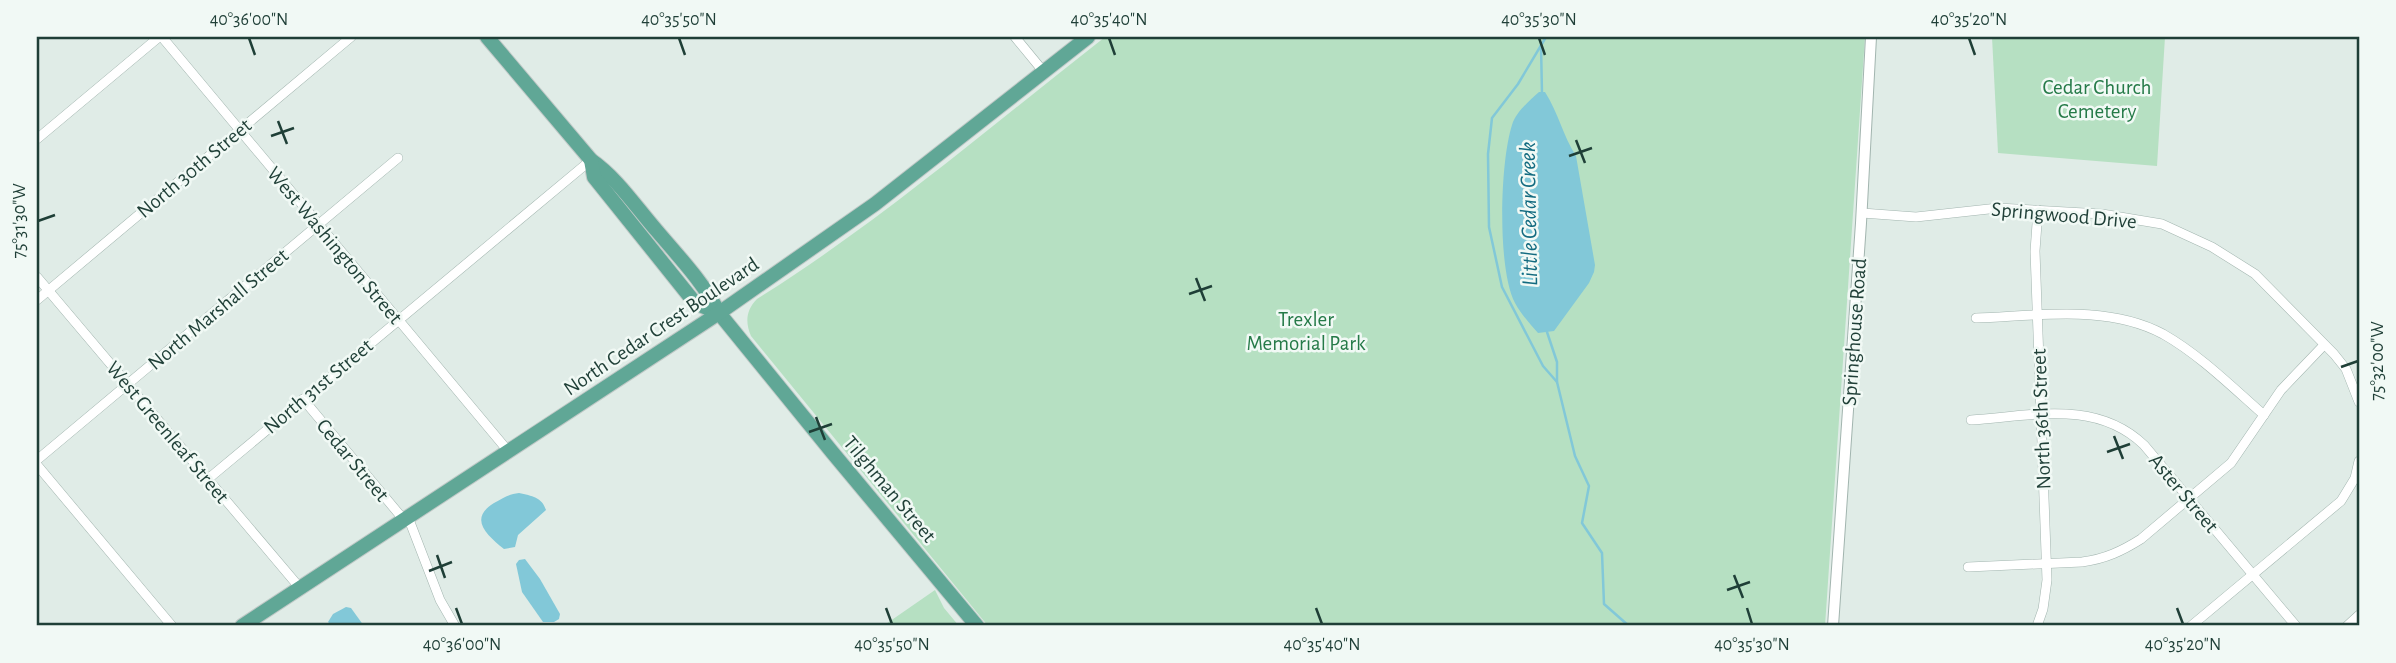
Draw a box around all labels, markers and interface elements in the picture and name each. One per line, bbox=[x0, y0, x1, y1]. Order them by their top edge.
text: 40°36'00"N bbox=[210, 11, 288, 29]
text: 40°35'50"N bbox=[641, 11, 717, 29]
text: 40°35'40"N bbox=[1071, 11, 1147, 29]
text: 40°35'30"N bbox=[1501, 11, 1577, 29]
text: 40°35'20"N bbox=[1931, 11, 2007, 29]
park label: Cedar Church Cemetery bbox=[2043, 77, 2151, 122]
street label: North 30th Street bbox=[133, 114, 256, 222]
water label: Little Cedar Creek bbox=[1517, 141, 1542, 286]
street label: West Washington Street bbox=[263, 163, 406, 328]
text: 75°31'30"W bbox=[11, 183, 29, 259]
street label: Springwood Drive bbox=[1990, 199, 2138, 232]
street label: North Marshall Street bbox=[144, 245, 293, 374]
street label: North Cedar Crest Boulevard bbox=[560, 253, 763, 399]
street label: Springhouse Road bbox=[1839, 257, 1870, 407]
park label: Trexler Memorial Park bbox=[1246, 309, 1366, 354]
text: 75°32'00"W bbox=[2369, 321, 2387, 401]
street label: North 31st Street bbox=[260, 335, 377, 438]
street label: North 36th Street bbox=[2029, 348, 2054, 490]
street label: West Greenleaf Street bbox=[102, 357, 233, 508]
street label: Cedar Street bbox=[312, 415, 393, 506]
street label: Tilghman Street bbox=[839, 432, 940, 547]
street label: Aster Street bbox=[2145, 450, 2223, 537]
text: 40°36'00"N bbox=[423, 636, 501, 654]
text: 40°35'50"N bbox=[854, 636, 930, 654]
text: 40°35'40"N bbox=[1284, 636, 1360, 654]
text: 40°35'30"N bbox=[1714, 636, 1790, 654]
text: 40°35'20"N bbox=[2145, 636, 2221, 654]

